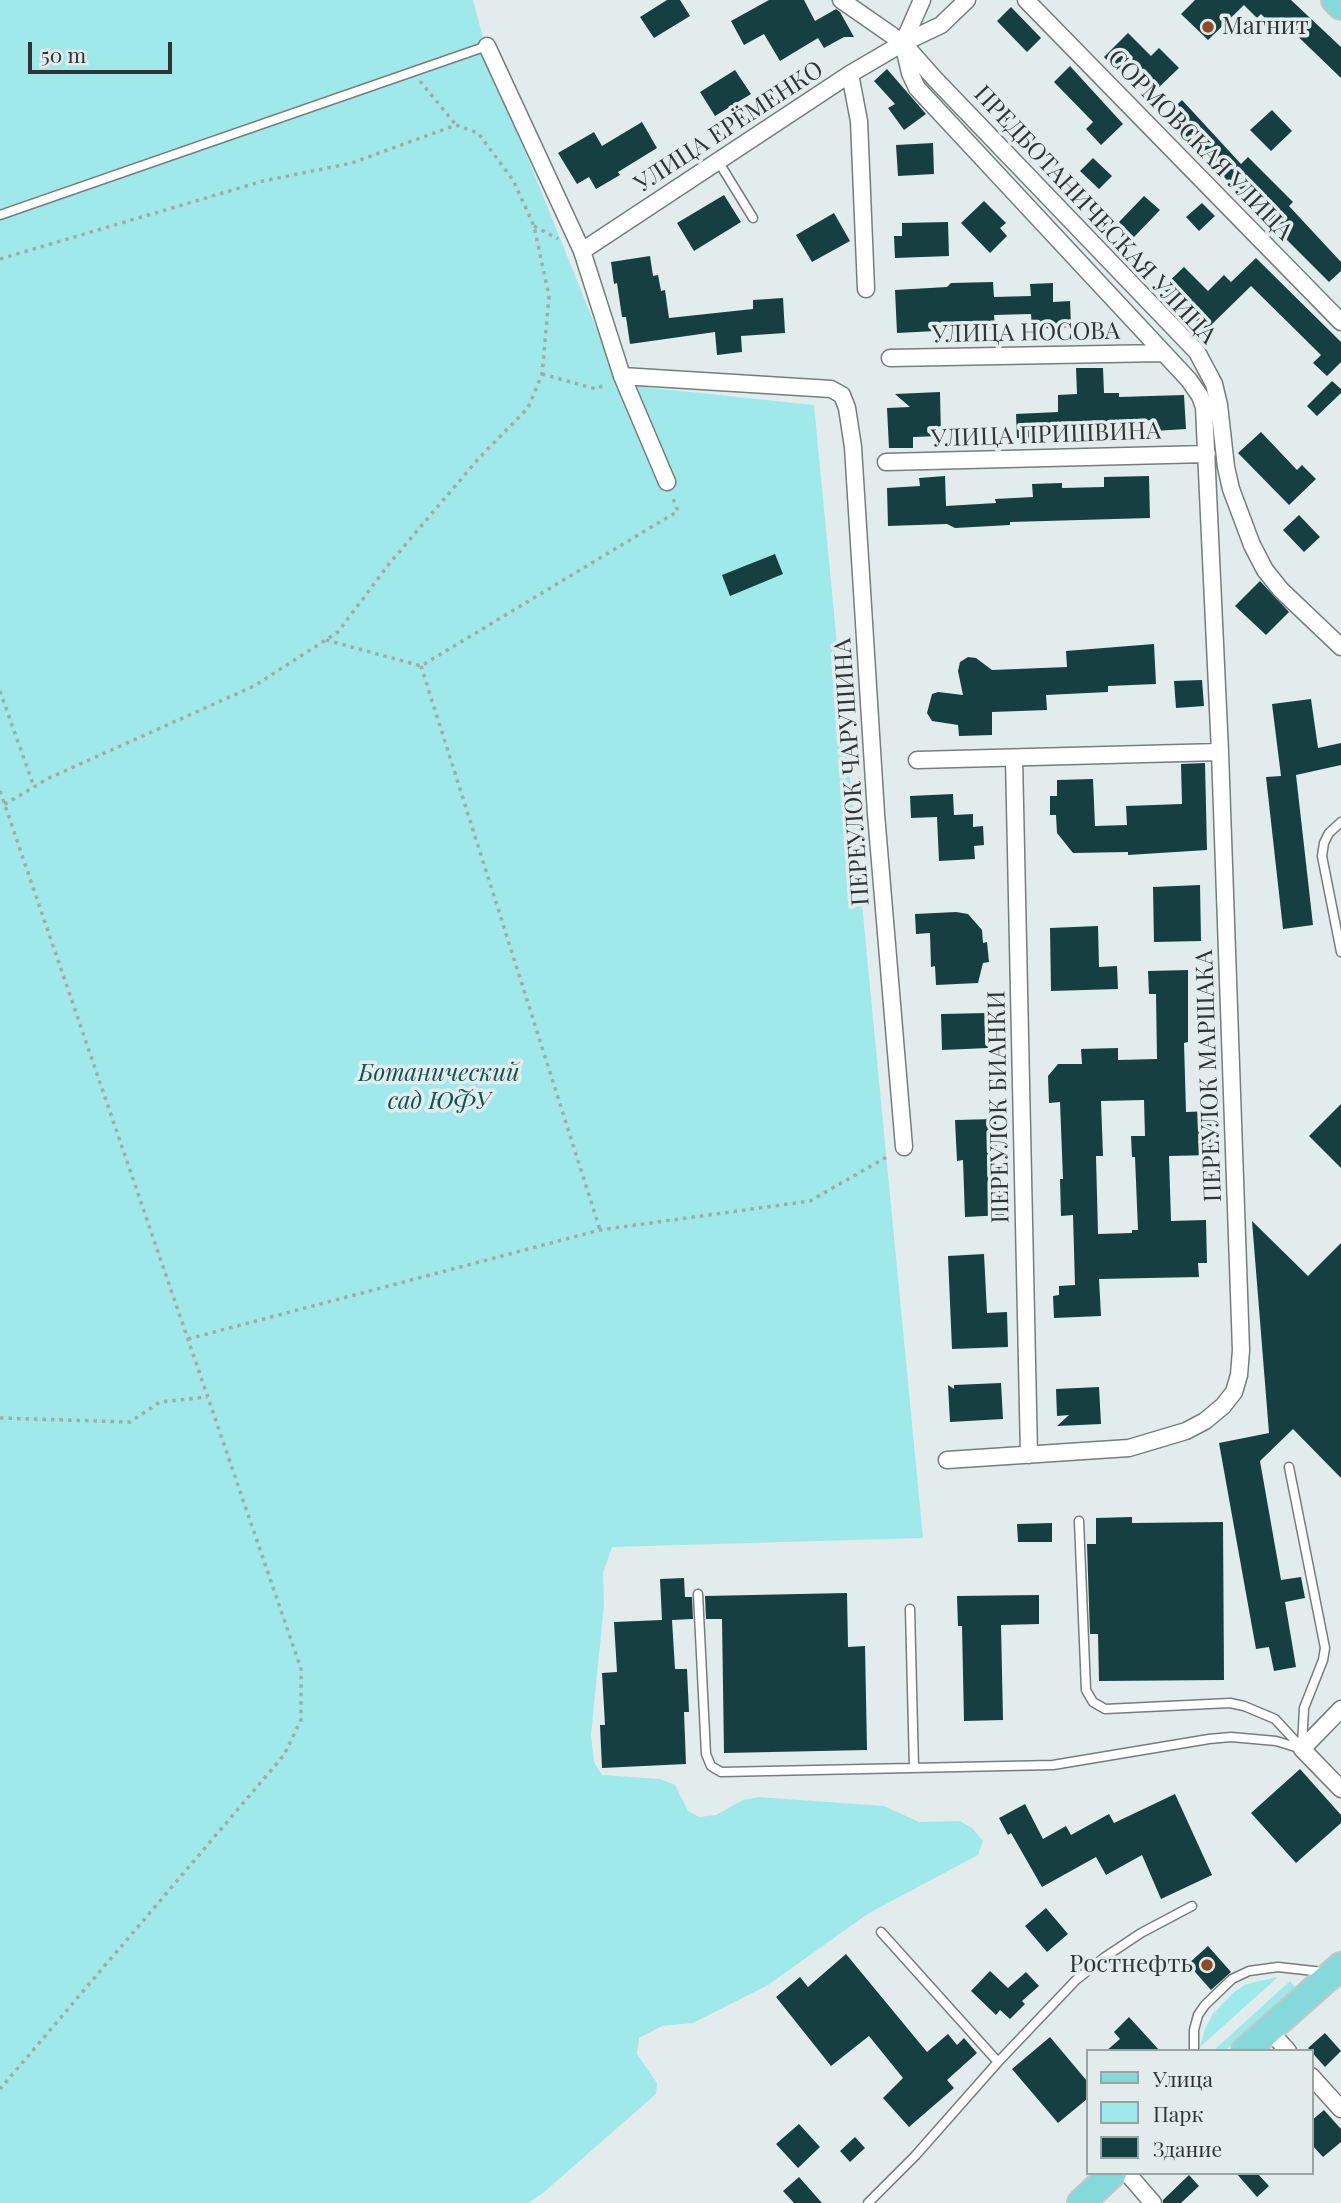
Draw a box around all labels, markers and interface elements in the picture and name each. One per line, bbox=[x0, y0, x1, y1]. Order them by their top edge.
place label: Магнит bbox=[1222, 13, 1309, 41]
marker: Магнит bbox=[1200, 19, 1216, 35]
scale bar bbox=[32, 28, 175, 72]
text: 50 m bbox=[41, 40, 86, 68]
street label: СОРМОВСКАЯ УЛИЦА bbox=[1102, 44, 1298, 246]
street label: УЛИЦА ЕРЁМЕНКО bbox=[629, 55, 829, 199]
street label: ПРЕДБОТАНИЧЕСКАЯ УЛИЦА bbox=[968, 80, 1222, 350]
street label: УЛИЦА НОСОВА bbox=[932, 317, 1120, 349]
street label: УЛИЦА ПРИШВИНА bbox=[930, 417, 1162, 453]
street label: ПЕРЕУЛОК ЧАРУШИНА bbox=[828, 637, 876, 907]
street label: ПЕРЕУЛОК МАРШАКА bbox=[1190, 949, 1228, 1203]
street label: ПЕРЕУЛОК БИАНКИ bbox=[983, 990, 1015, 1224]
park label: Ботанический сад ЮФУ bbox=[358, 1060, 520, 1116]
place label: Ростнефть bbox=[1069, 1951, 1193, 1979]
marker: Ростнефть bbox=[1199, 1957, 1215, 1973]
legend bbox=[1086, 2049, 1313, 2175]
text: Улица bbox=[1153, 2064, 1213, 2092]
text: Парк bbox=[1153, 2099, 1203, 2127]
text: Здание bbox=[1153, 2134, 1222, 2162]

